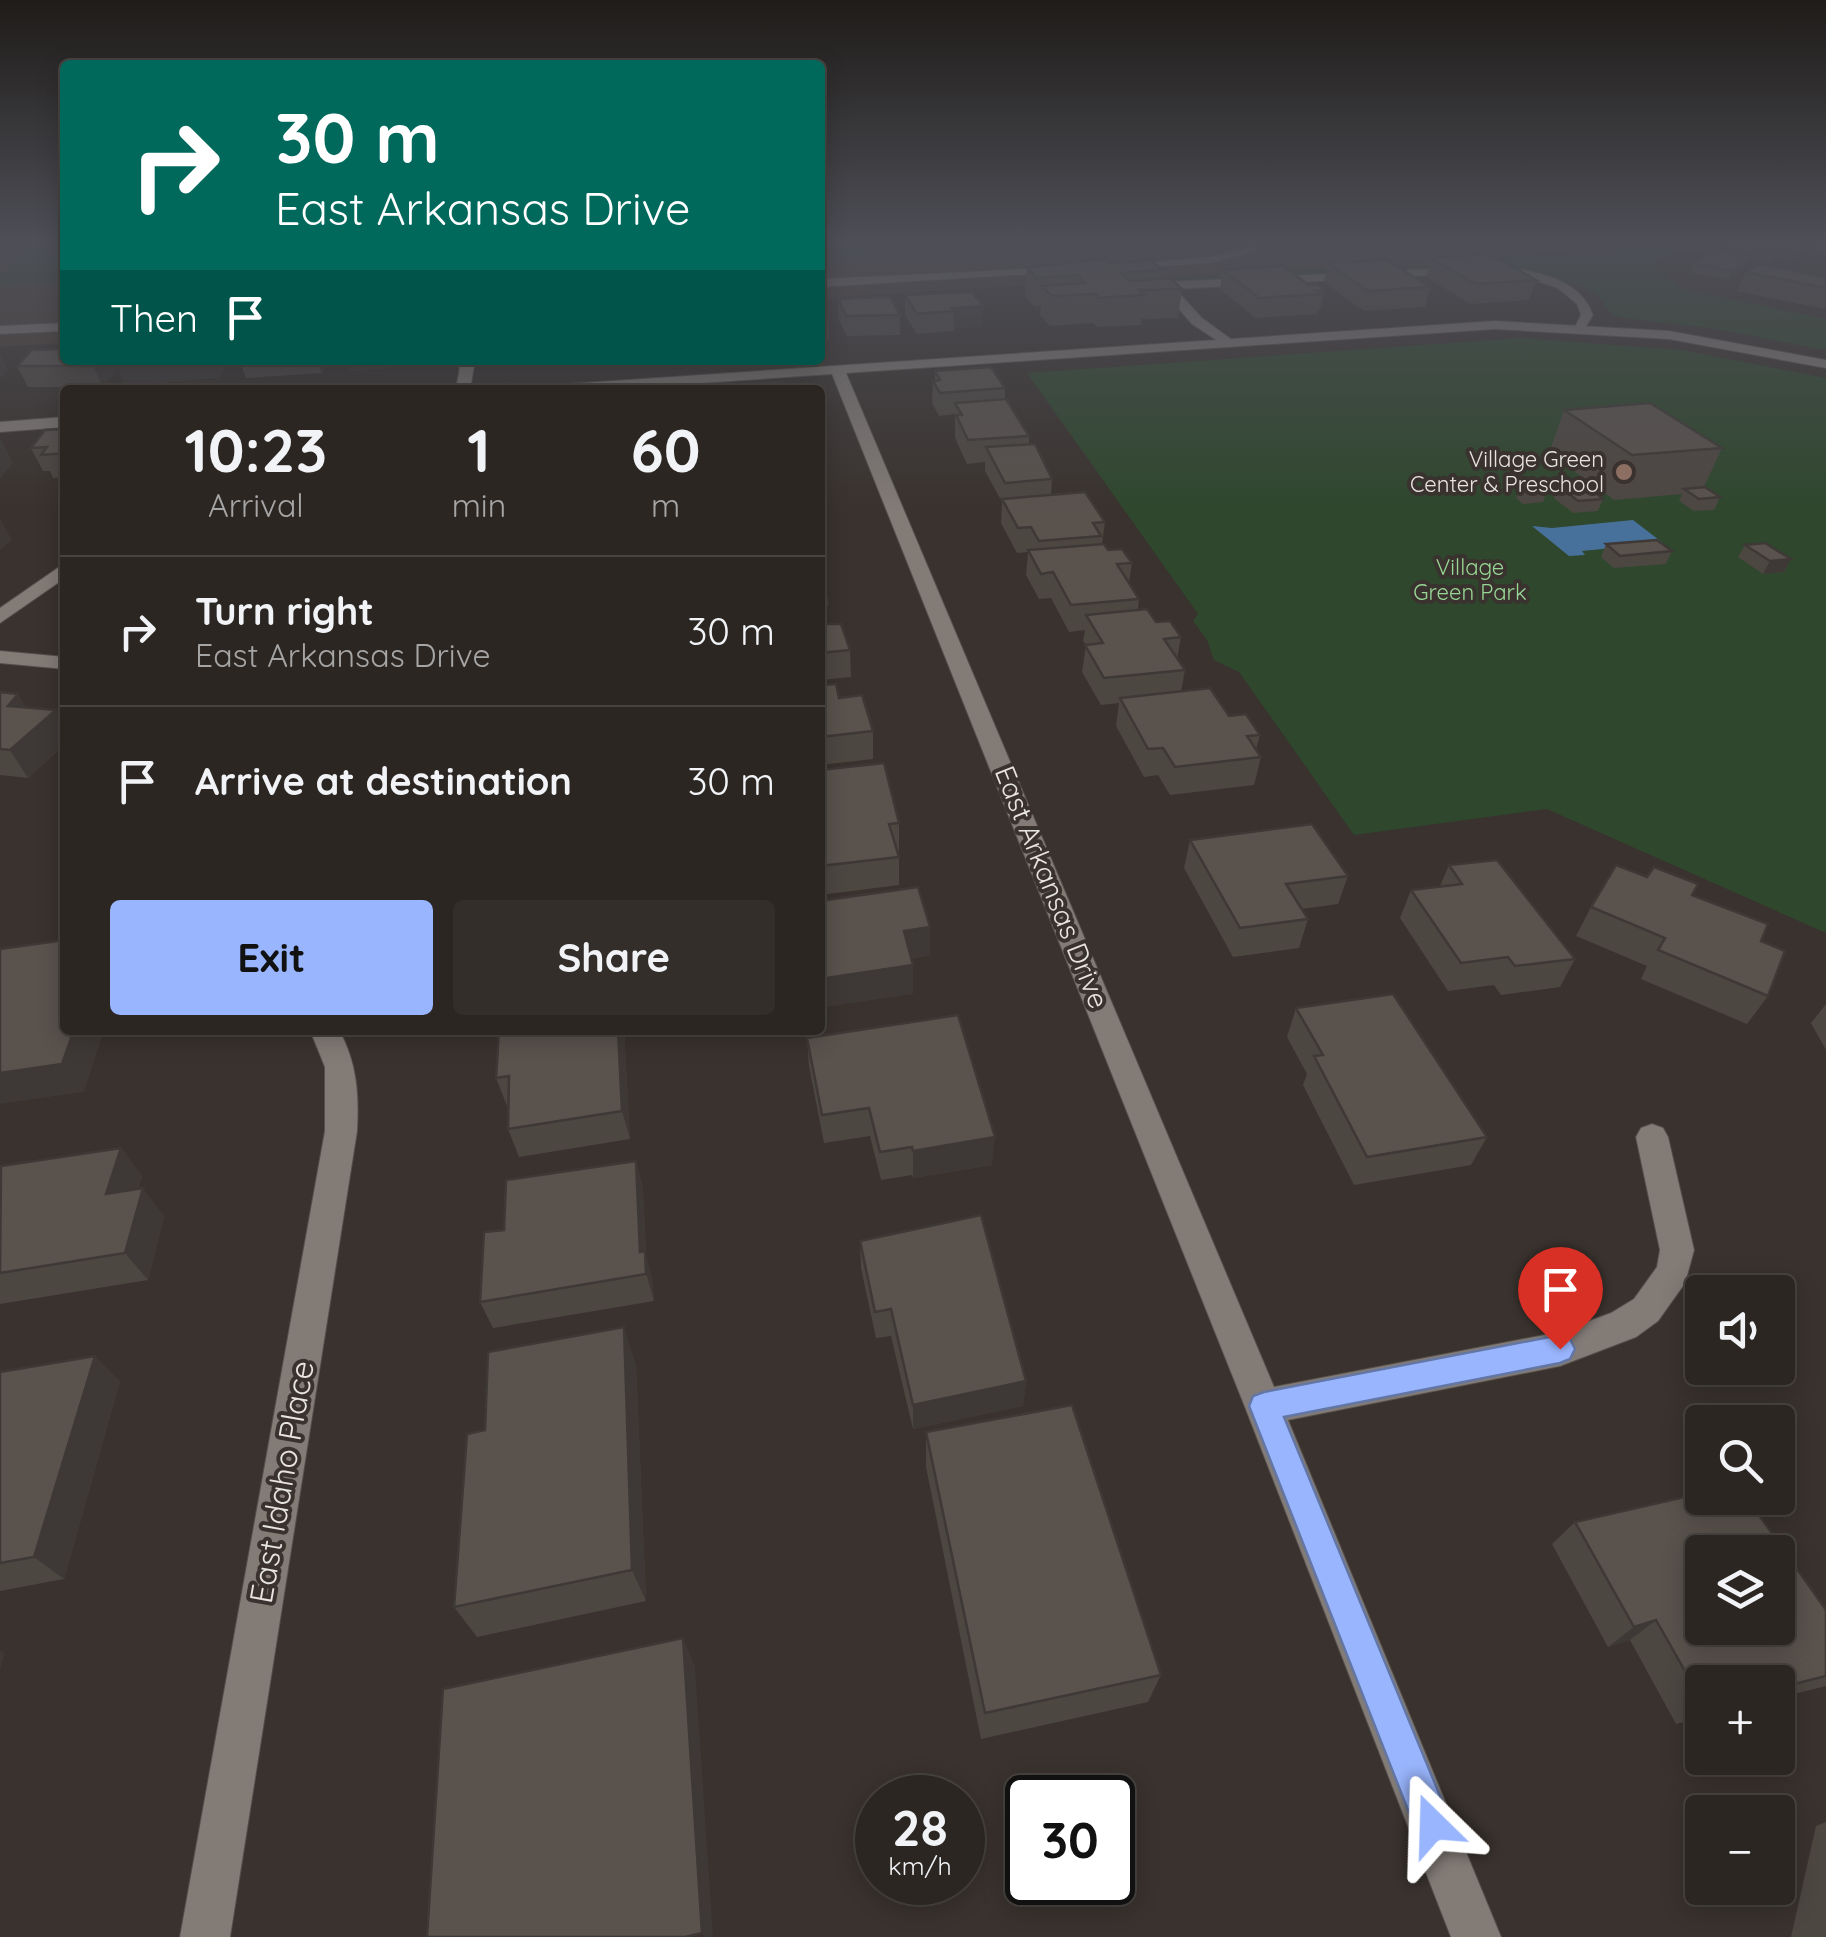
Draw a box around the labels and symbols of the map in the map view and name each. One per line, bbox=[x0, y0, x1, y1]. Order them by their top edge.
place label: Village Green Center & Preschool bbox=[1410, 445, 1604, 498]
marker: Village Green Center & Preschool bbox=[1613, 461, 1635, 483]
park label: Village Green Park bbox=[1413, 553, 1527, 606]
street label: East Arkansas Drive bbox=[988, 760, 1117, 1013]
pin bbox=[1518, 1247, 1603, 1350]
street label: East Idaho Place bbox=[240, 1357, 322, 1606]
position arrow bbox=[1381, 1773, 1485, 1877]
speed limit sign: 30 bbox=[1005, 1775, 1135, 1905]

